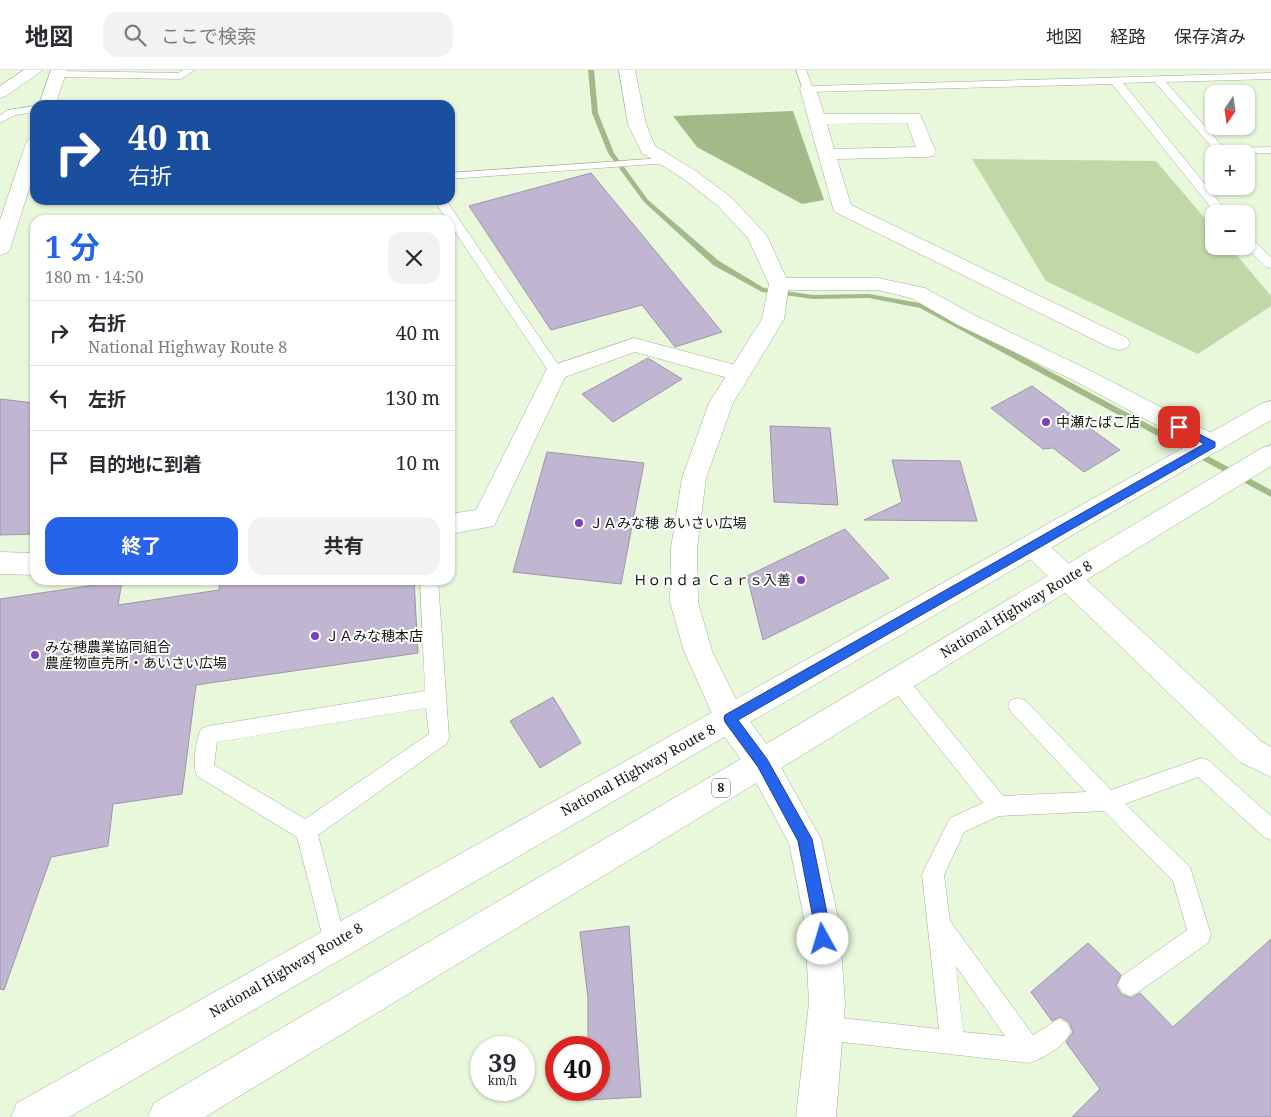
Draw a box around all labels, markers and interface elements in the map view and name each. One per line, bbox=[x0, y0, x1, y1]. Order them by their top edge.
search box bbox=[103, 12, 453, 57]
text: 地図 bbox=[25, 19, 73, 52]
icon: search bbox=[121, 21, 149, 49]
text: ここで検索 bbox=[161, 23, 256, 49]
text: 地図 bbox=[1046, 24, 1082, 48]
text: 経路 bbox=[1110, 24, 1146, 48]
text: 保存済み bbox=[1174, 24, 1246, 48]
north arrow bbox=[1205, 85, 1255, 135]
map controls bbox=[1205, 85, 1255, 255]
text: 40 m bbox=[128, 113, 211, 160]
icon: right bbox=[45, 120, 110, 185]
button: + bbox=[1205, 145, 1255, 195]
text: 右折 bbox=[128, 160, 172, 190]
button: − bbox=[1205, 205, 1255, 255]
text: 1 分 bbox=[45, 226, 100, 267]
button: close bbox=[388, 232, 440, 284]
text: 180 m · 14:50 bbox=[45, 266, 144, 288]
text: 右折 bbox=[88, 310, 126, 336]
icon: right bbox=[45, 319, 73, 347]
text: 40 m bbox=[396, 320, 440, 346]
text: National Highway Route 8 bbox=[88, 336, 287, 358]
icon: left bbox=[45, 384, 73, 412]
text: 130 m bbox=[385, 385, 440, 411]
text: 左折 bbox=[88, 386, 126, 412]
pin bbox=[1158, 406, 1200, 448]
place label: 中瀬たばこ店 bbox=[1056, 412, 1140, 431]
icon: arrive bbox=[1165, 413, 1193, 441]
marker: 中瀬たばこ店 bbox=[1040, 416, 1052, 428]
icon: arrive bbox=[45, 449, 73, 477]
text: 10 m bbox=[396, 450, 440, 476]
text: 目的地に到着 bbox=[88, 451, 202, 477]
place label: ＪＡみな穂 あいさい広場 bbox=[589, 513, 747, 532]
button: 終了 bbox=[45, 517, 238, 575]
button: 共有 bbox=[248, 517, 440, 575]
marker: ＪＡみな穂 あいさい広場 bbox=[573, 517, 585, 529]
street label: National Highway Route 8 bbox=[936, 555, 1095, 662]
place label: Ｈｏｎｄａ Ｃａｒｓ入善 bbox=[633, 570, 791, 589]
marker: Ｈｏｎｄａ Ｃａｒｓ入善 bbox=[795, 574, 807, 586]
place label: ＪＡみな穂本店 bbox=[325, 626, 423, 645]
marker: ＪＡみな穂本店 bbox=[309, 630, 321, 642]
place label: みな穂農業協同組合 農産物直売所・あいさい広場 bbox=[45, 637, 227, 672]
marker: みな穂農業協同組合 農産物直売所・あいさい広場 bbox=[29, 649, 41, 661]
street label: National Highway Route 8 bbox=[557, 719, 719, 820]
road number: 8 bbox=[712, 778, 730, 798]
position arrow bbox=[796, 912, 848, 964]
street label: National Highway Route 8 bbox=[206, 918, 366, 1021]
speed limit sign: 40 bbox=[545, 1036, 610, 1101]
text: 39 bbox=[488, 1045, 517, 1079]
text: km/h bbox=[488, 1072, 517, 1089]

